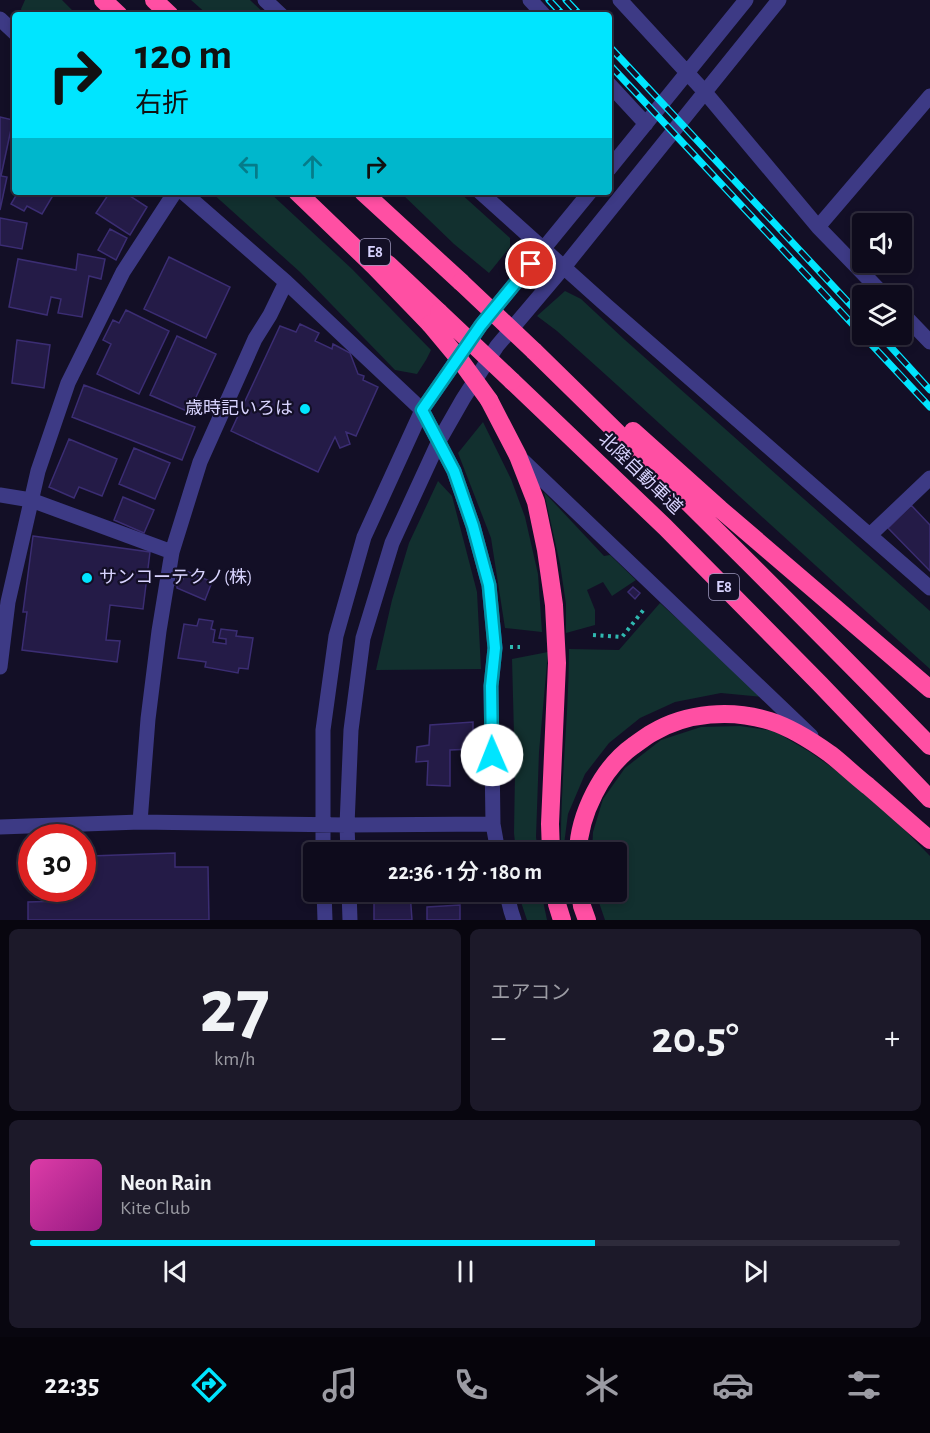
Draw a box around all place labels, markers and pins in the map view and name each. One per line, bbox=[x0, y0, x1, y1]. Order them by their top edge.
pin bbox=[505, 238, 556, 289]
place label: 歳時記いろは bbox=[185, 399, 293, 418]
marker: 歳時記いろは bbox=[298, 402, 312, 416]
place label: サンコーテクノ(株) bbox=[99, 568, 253, 587]
marker: サンコーテクノ(株) bbox=[80, 571, 94, 585]

